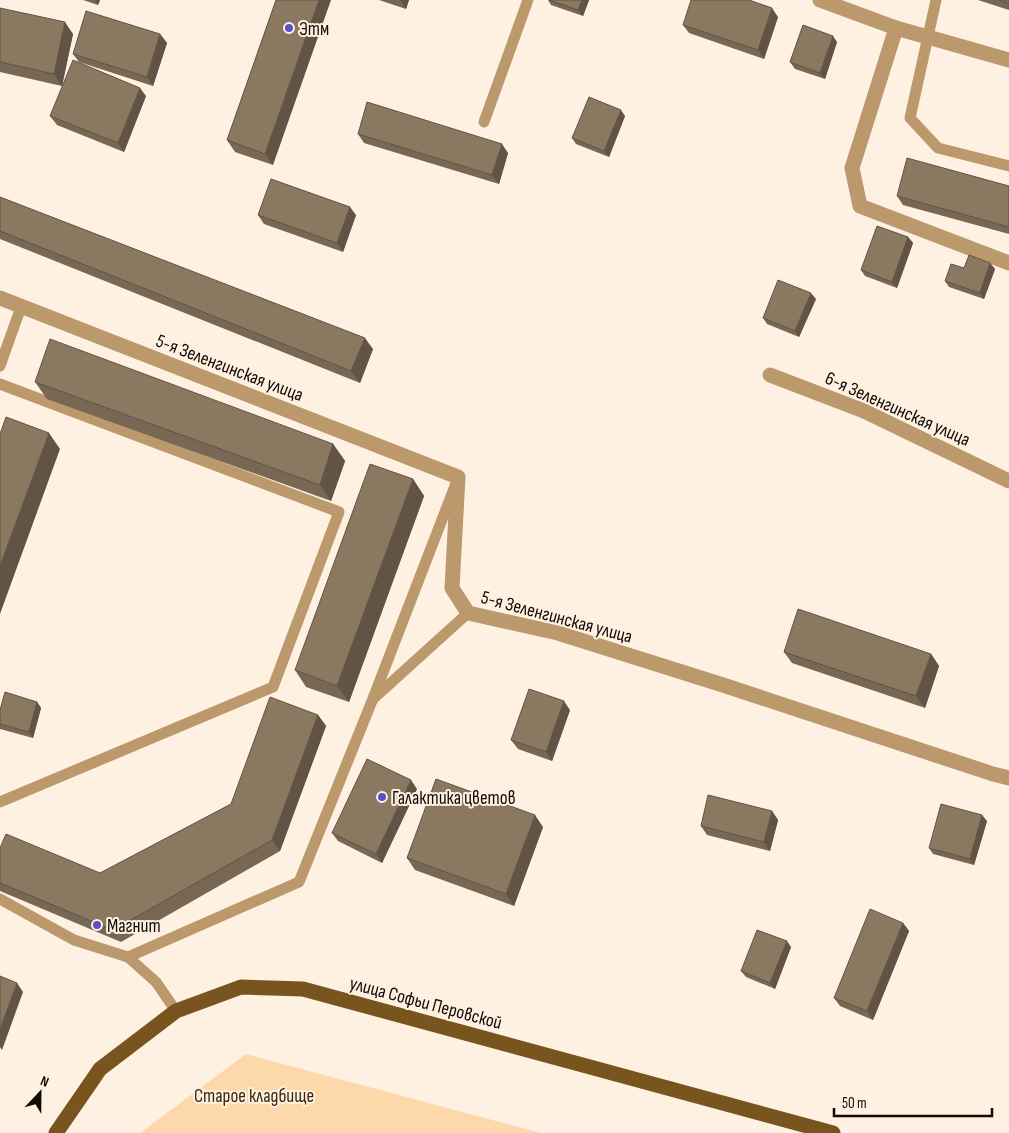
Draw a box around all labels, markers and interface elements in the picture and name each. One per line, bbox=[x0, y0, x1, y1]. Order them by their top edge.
place label: Этм bbox=[299, 18, 329, 41]
marker: Этм bbox=[283, 22, 295, 34]
street label: 5-я Зеленгинская улица bbox=[153, 330, 306, 407]
street label: 6-я Зеленгинская улица bbox=[821, 367, 974, 452]
street label: 5-я Зеленгинская улица bbox=[478, 586, 635, 649]
place label: Галактика цветов bbox=[392, 787, 516, 810]
marker: Галактика цветов bbox=[376, 791, 388, 803]
place label: Магнит bbox=[107, 915, 161, 938]
marker: Магнит bbox=[91, 919, 103, 931]
street label: улица Софьи Перовской bbox=[347, 972, 504, 1035]
north arrow bbox=[15, 1068, 65, 1118]
text: N bbox=[38, 1072, 51, 1091]
park label: Старое кладбище bbox=[194, 1085, 314, 1108]
scale bar bbox=[834, 1086, 992, 1118]
text: 50 m bbox=[842, 1094, 867, 1113]

